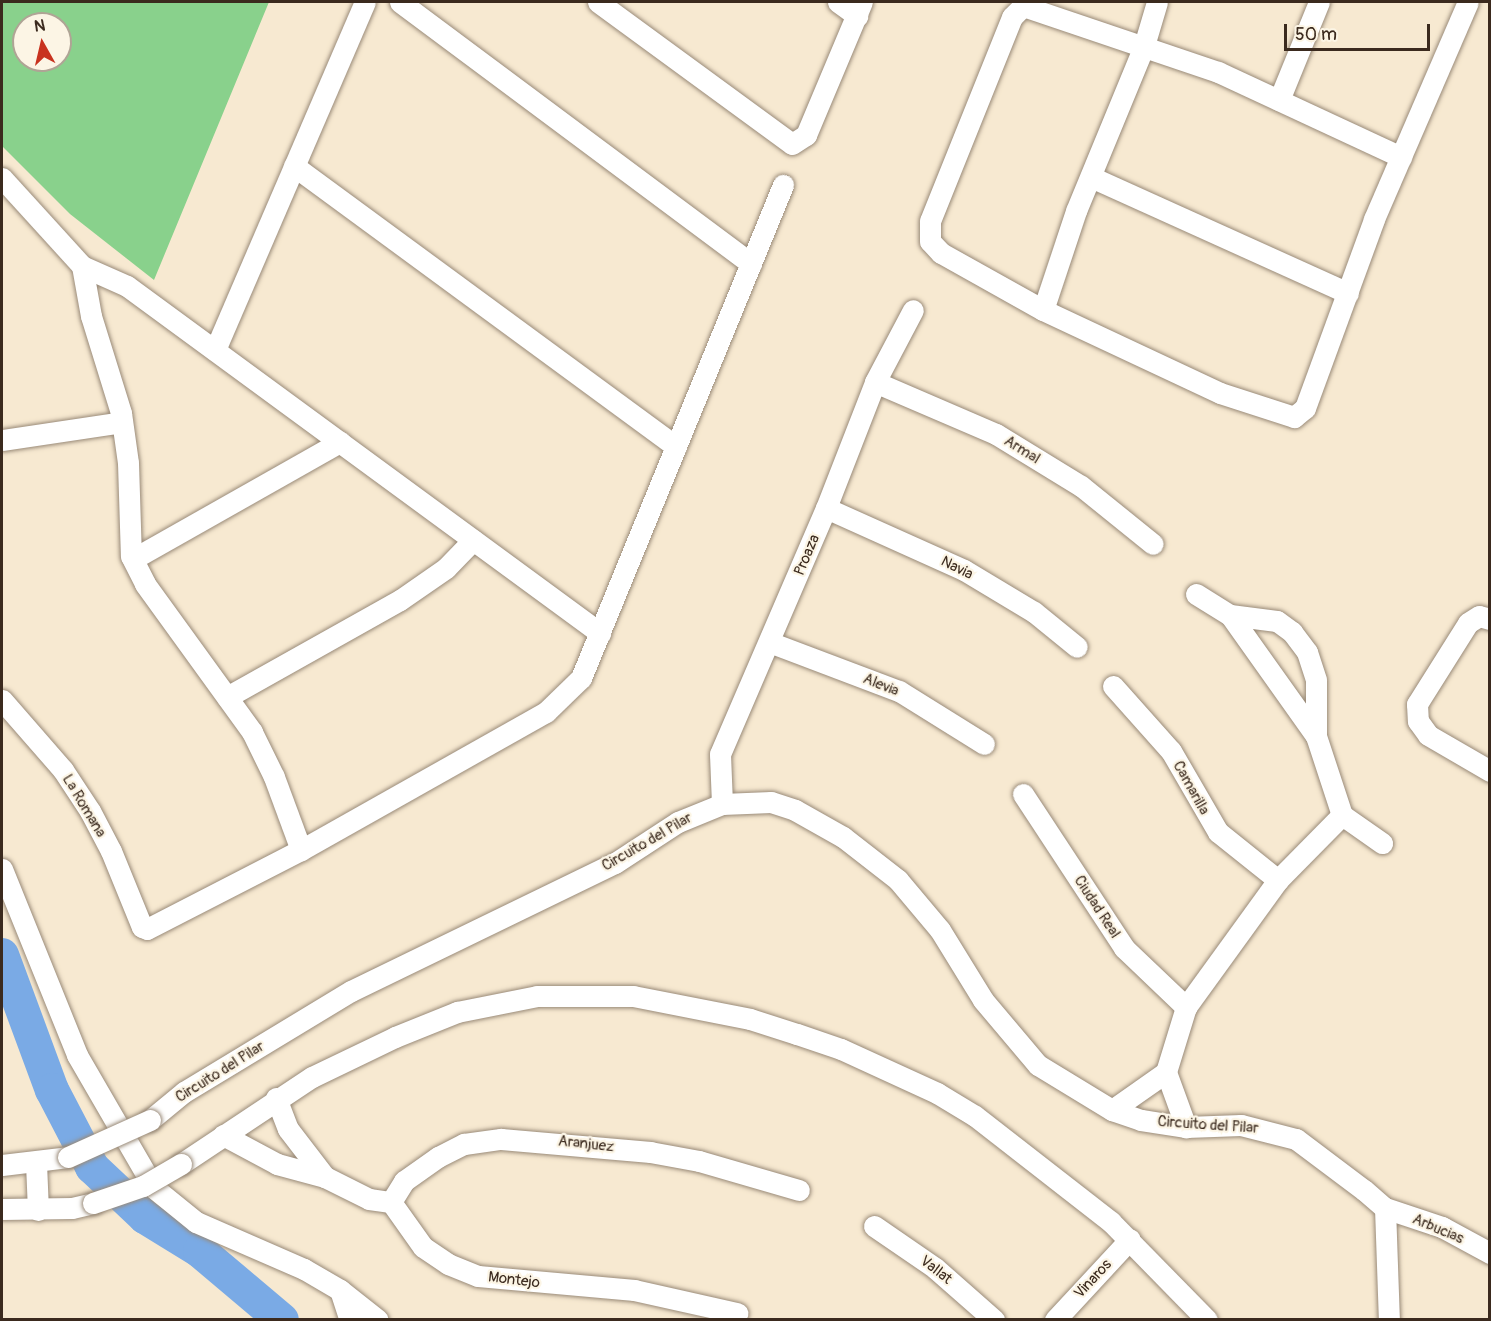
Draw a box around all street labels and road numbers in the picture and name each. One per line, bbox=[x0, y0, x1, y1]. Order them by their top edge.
street label: Armal bbox=[1001, 432, 1043, 468]
street label: Proaza bbox=[790, 532, 824, 578]
street label: Navia bbox=[938, 552, 976, 584]
street label: Alevia bbox=[860, 670, 902, 700]
street label: Camarilla bbox=[1169, 758, 1213, 818]
street label: La Romana bbox=[58, 771, 110, 841]
street label: Circuito del Pilar bbox=[599, 809, 695, 875]
street label: Ciudad Real bbox=[1070, 872, 1124, 942]
street label: Circuito del Pilar bbox=[172, 1038, 268, 1106]
street label: Circuito del Pilar bbox=[1157, 1112, 1259, 1138]
street label: Aranjuez bbox=[557, 1132, 615, 1156]
street label: Arbucias bbox=[1410, 1210, 1466, 1248]
street label: Vallat bbox=[916, 1252, 956, 1288]
street label: Vinaros bbox=[1070, 1256, 1116, 1302]
street label: Montejo bbox=[487, 1268, 541, 1292]

